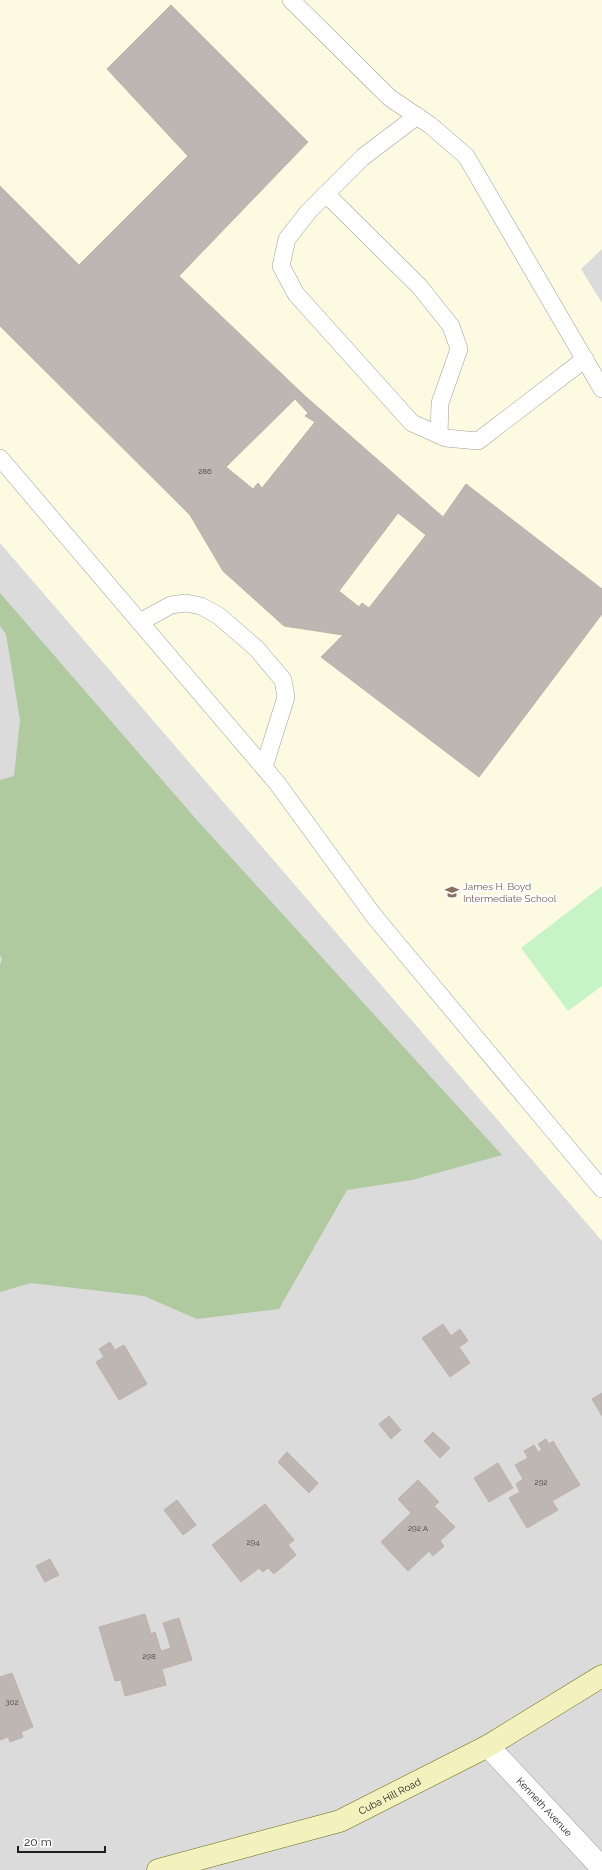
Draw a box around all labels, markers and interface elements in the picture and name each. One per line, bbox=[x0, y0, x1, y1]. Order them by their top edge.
house number: 286 bbox=[198, 466, 212, 476]
place label: James H. Boyd Intermediate School bbox=[463, 881, 557, 904]
school or university icon: James H. Boyd Intermediate School bbox=[444, 884, 460, 900]
house number: 292 bbox=[534, 1477, 548, 1487]
house number: 292 A bbox=[408, 1523, 429, 1533]
house number: 294 bbox=[246, 1537, 260, 1547]
house number: 298 bbox=[142, 1651, 156, 1661]
house number: 302 bbox=[5, 1697, 19, 1707]
street label: Kenneth Avenue bbox=[514, 1775, 574, 1839]
street label: Cuba Hill Road bbox=[357, 1776, 423, 1817]
scale bar bbox=[18, 1828, 105, 1854]
text: 20 m bbox=[24, 1835, 52, 1849]

